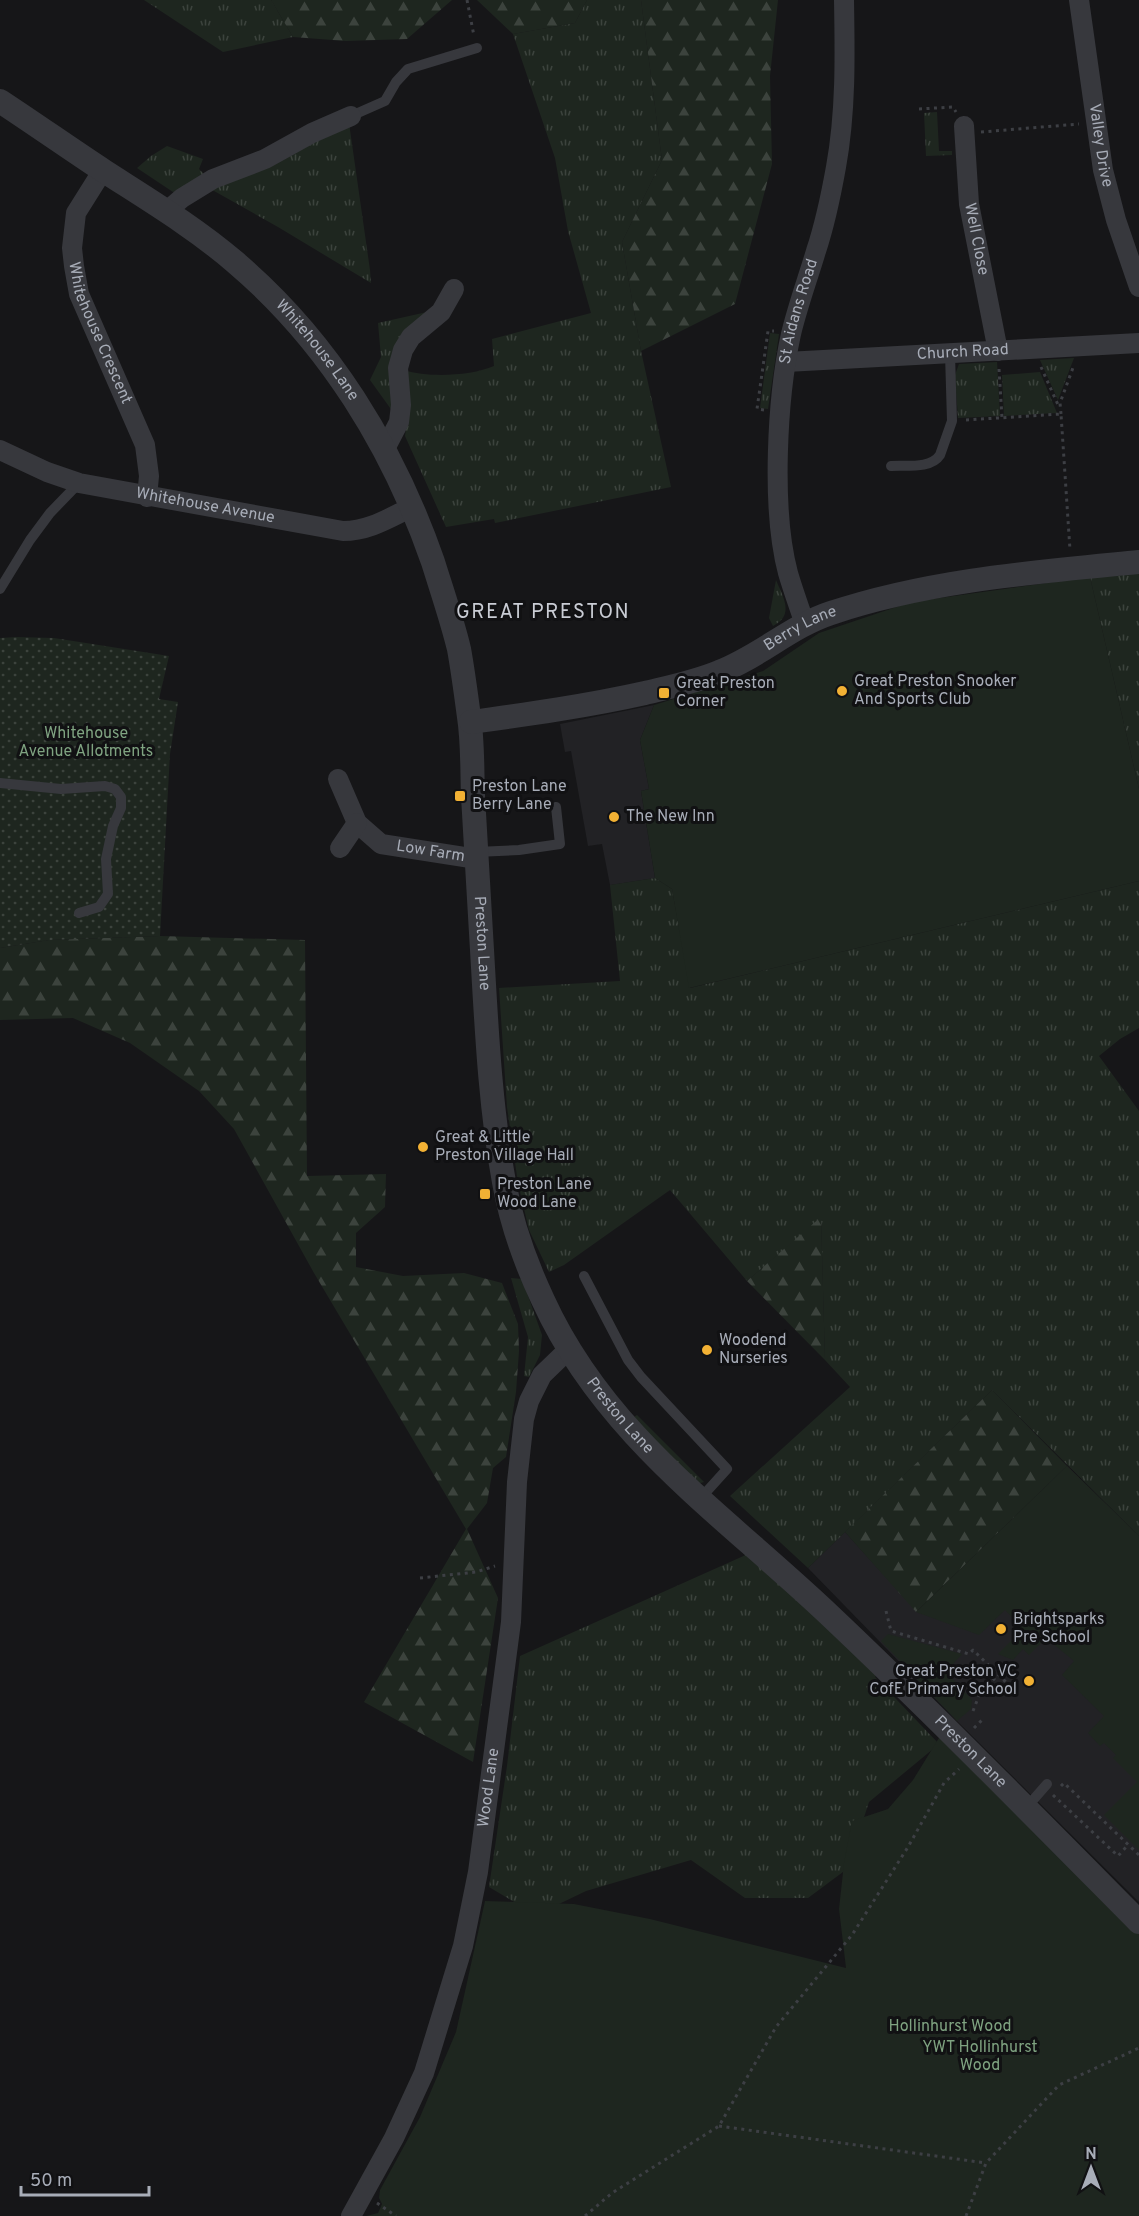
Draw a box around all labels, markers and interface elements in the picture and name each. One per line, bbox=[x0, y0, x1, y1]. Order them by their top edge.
street label: Valley Drive bbox=[1084, 102, 1117, 190]
street label: Well Close bbox=[959, 201, 993, 277]
street label: St Aidans Road bbox=[776, 256, 823, 366]
street label: Whitehouse Crescent bbox=[63, 260, 136, 407]
street label: Whitehouse Lane bbox=[271, 296, 363, 405]
street label: Church Road bbox=[916, 340, 1009, 365]
street label: Whitehouse Avenue bbox=[134, 484, 276, 528]
district label: GREAT PRESTON bbox=[456, 600, 630, 626]
street label: Berry Lane bbox=[760, 602, 839, 656]
place label: Great Preston Snooker And Sports Club bbox=[854, 672, 1017, 710]
place label: Great Preston Corner bbox=[676, 674, 775, 712]
marker: Great Preston Snooker And Sports Club bbox=[835, 684, 849, 698]
marker: Great Preston Corner bbox=[657, 686, 671, 700]
park label: Whitehouse Avenue Allotments bbox=[19, 724, 153, 762]
place label: Preston Lane Berry Lane bbox=[472, 777, 567, 815]
marker: Preston Lane Berry Lane bbox=[453, 789, 467, 803]
place label: The New Inn bbox=[626, 807, 715, 827]
marker: The New Inn bbox=[607, 810, 621, 824]
street label: Low Farm bbox=[395, 837, 466, 867]
street label: Preston Lane bbox=[469, 895, 494, 991]
place label: Great & Little Preston Village Hall bbox=[435, 1128, 574, 1166]
marker: Great & Little Preston Village Hall bbox=[416, 1140, 430, 1154]
place label: Preston Lane Wood Lane bbox=[497, 1175, 592, 1213]
marker: Preston Lane Wood Lane bbox=[478, 1187, 492, 1201]
place label: Woodend Nurseries bbox=[719, 1331, 788, 1369]
marker: Woodend Nurseries bbox=[700, 1343, 714, 1357]
street label: Preston Lane bbox=[581, 1374, 658, 1459]
place label: Brightsparks Pre School bbox=[1013, 1610, 1105, 1648]
marker: Brightsparks Pre School bbox=[994, 1622, 1008, 1636]
place label: Great Preston VC CofE Primary School bbox=[869, 1662, 1017, 1700]
marker: Great Preston VC CofE Primary School bbox=[1022, 1674, 1036, 1688]
street label: Preston Lane bbox=[929, 1712, 1011, 1793]
street label: Wood Lane bbox=[474, 1747, 504, 1829]
park label: Hollinhurst Wood bbox=[888, 2017, 1012, 2037]
park label: YWT Hollinhurst Wood bbox=[922, 2038, 1038, 2076]
north arrow bbox=[1061, 2138, 1121, 2198]
text: N bbox=[1085, 2145, 1097, 2165]
scale bar bbox=[21, 2159, 148, 2197]
text: 50 m bbox=[30, 2170, 72, 2193]

